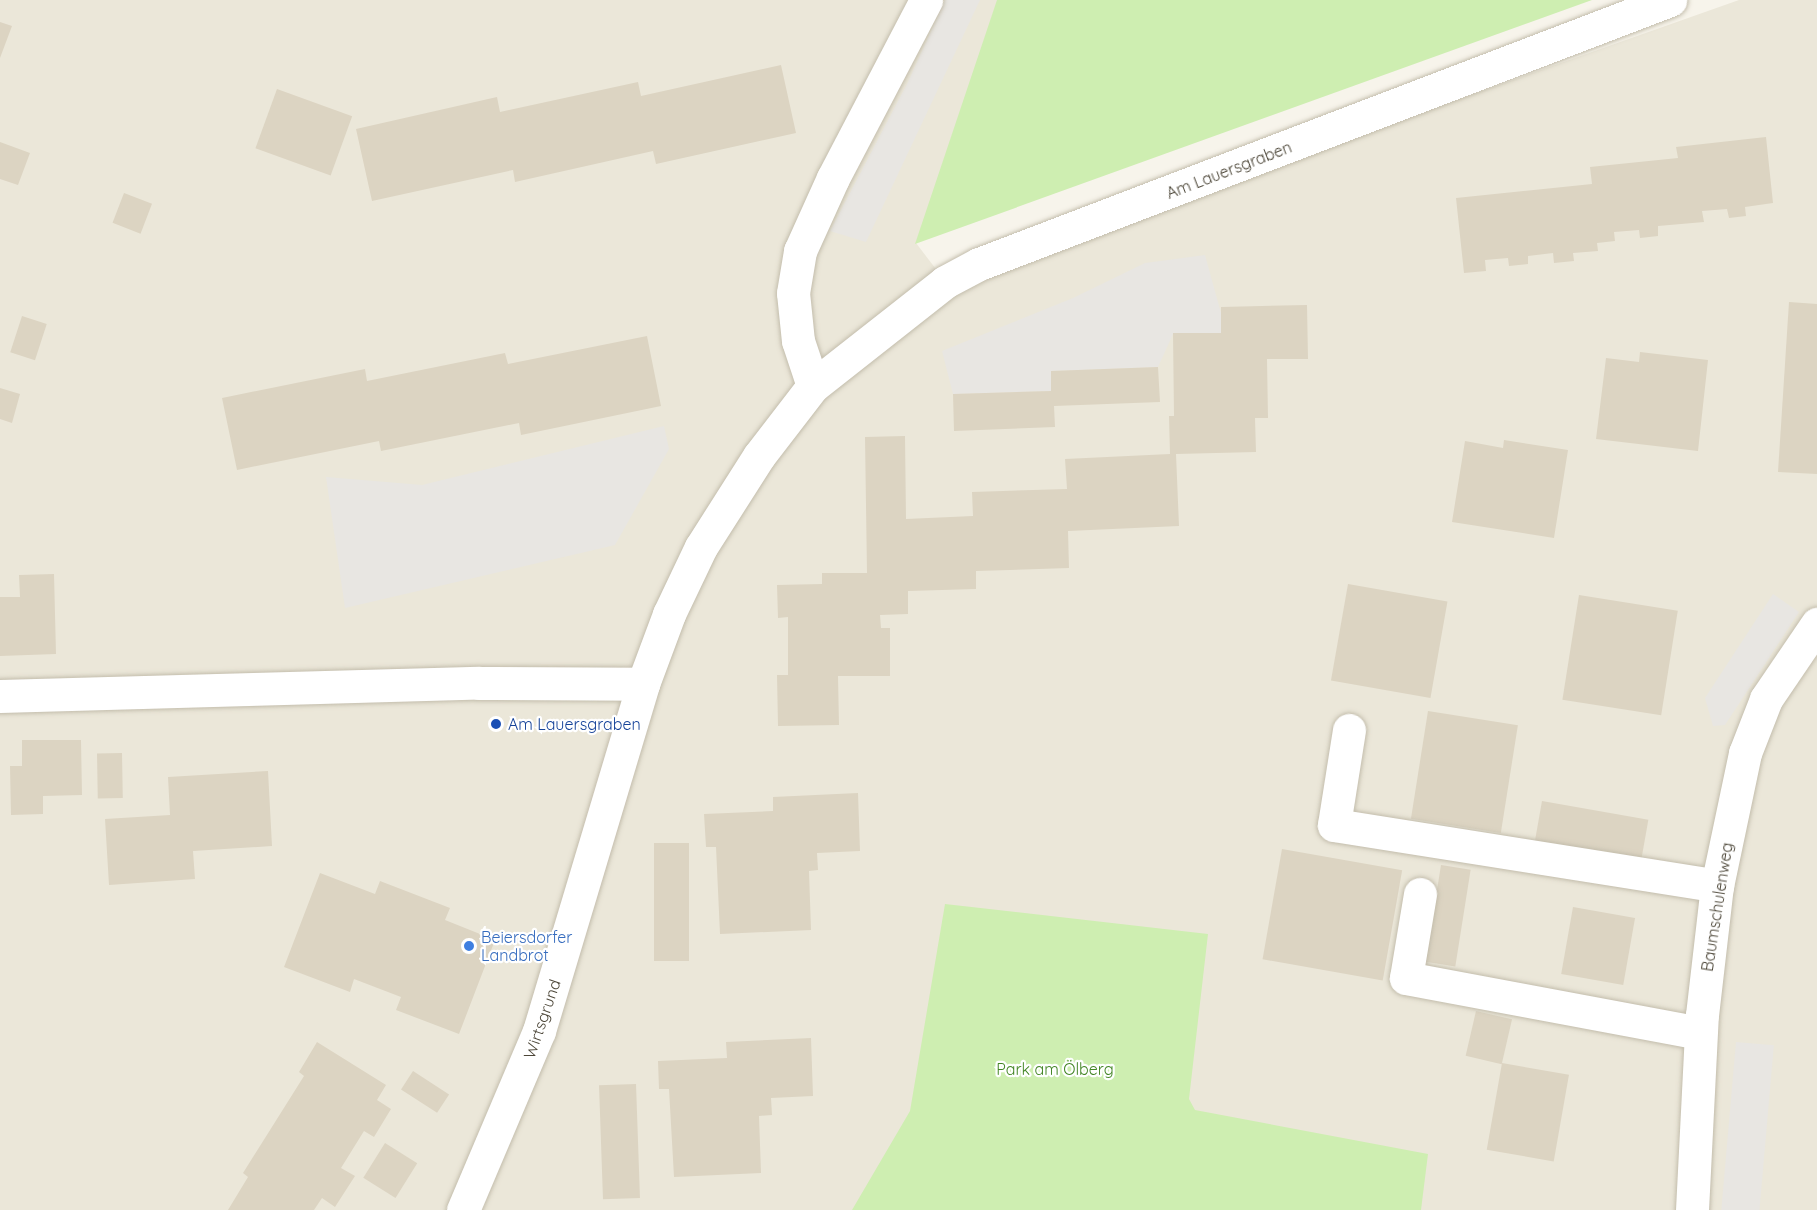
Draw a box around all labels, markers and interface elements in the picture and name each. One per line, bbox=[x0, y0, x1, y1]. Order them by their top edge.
street label: Am Lauersgraben bbox=[1164, 137, 1294, 203]
place label: Am Lauersgraben bbox=[508, 714, 641, 734]
marker: Am Lauersgraben bbox=[489, 717, 503, 731]
street label: Baumschulenweg bbox=[1697, 841, 1737, 973]
place label: Beiersdorfer Landbrot bbox=[481, 927, 572, 965]
marker: Beiersdorfer Landbrot bbox=[462, 939, 476, 953]
street label: Wirtsgrund bbox=[519, 977, 565, 1061]
park label: Park am Ölberg bbox=[996, 1059, 1114, 1079]

